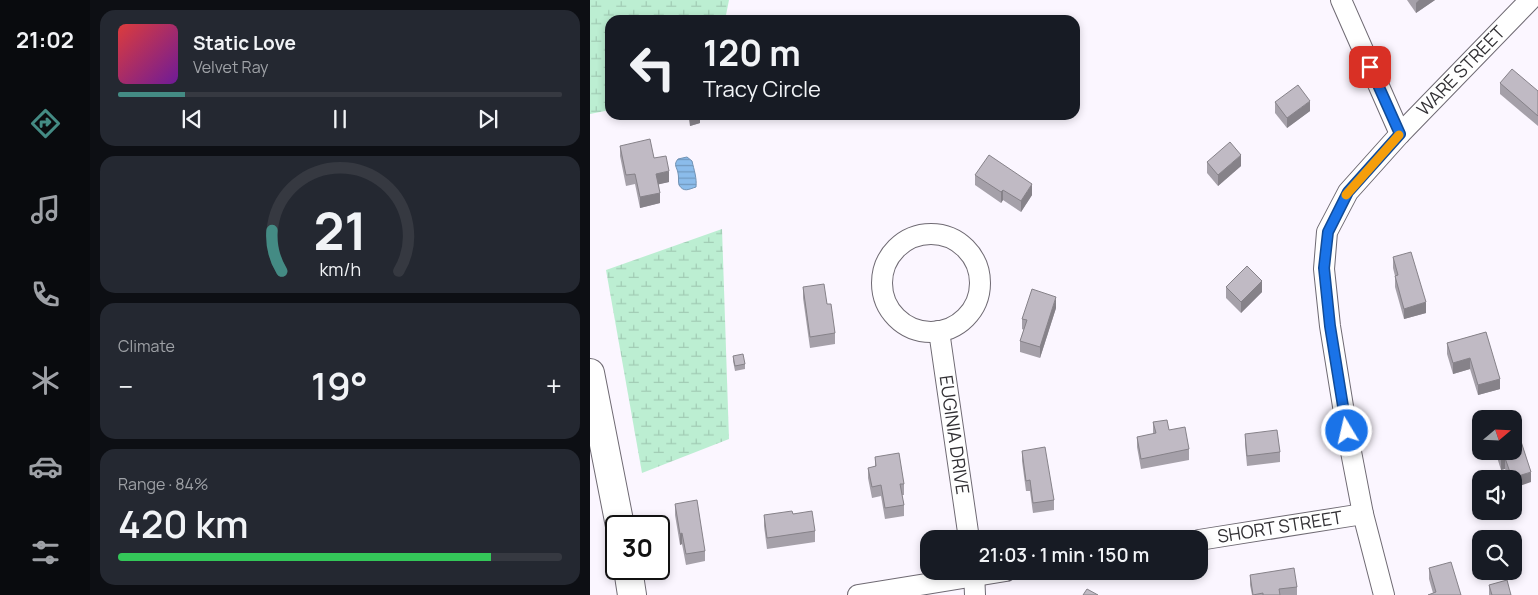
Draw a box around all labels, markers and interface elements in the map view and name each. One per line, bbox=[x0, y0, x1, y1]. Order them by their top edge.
street label: WARE STREET bbox=[1411, 20, 1510, 120]
text: 21:02 bbox=[16, 25, 74, 55]
text: 120 m bbox=[703, 29, 801, 77]
text: Static Love bbox=[193, 30, 296, 56]
icon: left bbox=[620, 35, 685, 100]
pin bbox=[1349, 46, 1391, 88]
icon: arrive bbox=[1356, 53, 1384, 81]
text: Velvet Ray bbox=[193, 56, 269, 78]
text: Tracy Circle bbox=[703, 74, 821, 104]
icon: previous bbox=[178, 105, 206, 133]
icon: pause bbox=[326, 105, 354, 133]
icon: next bbox=[474, 105, 502, 133]
icon: directions bbox=[28, 106, 63, 141]
icon: music bbox=[28, 192, 63, 227]
text: 21 bbox=[313, 195, 367, 266]
text: km/h bbox=[319, 257, 361, 281]
icon: phone bbox=[28, 277, 63, 312]
text: Climate bbox=[118, 335, 175, 357]
text: 19° bbox=[311, 359, 368, 411]
icon: climate bbox=[28, 363, 63, 398]
text: − bbox=[118, 367, 133, 405]
text: + bbox=[546, 367, 562, 405]
street label: EUGINIA DRIVE bbox=[935, 374, 975, 496]
position arrow bbox=[1320, 404, 1372, 456]
north arrow bbox=[1472, 410, 1522, 460]
map controls bbox=[1472, 410, 1522, 580]
icon: car bbox=[28, 449, 63, 484]
button: sound bbox=[1472, 470, 1522, 520]
text: Range · 84% bbox=[118, 473, 208, 495]
text: 420 km bbox=[118, 497, 249, 549]
street label: SHORT STREET bbox=[1216, 504, 1344, 548]
speed limit sign: 30 bbox=[605, 515, 670, 580]
button: search bbox=[1472, 530, 1522, 580]
icon: filters bbox=[28, 535, 63, 570]
text: 21:03 · 1 min · 150 m bbox=[979, 542, 1149, 568]

